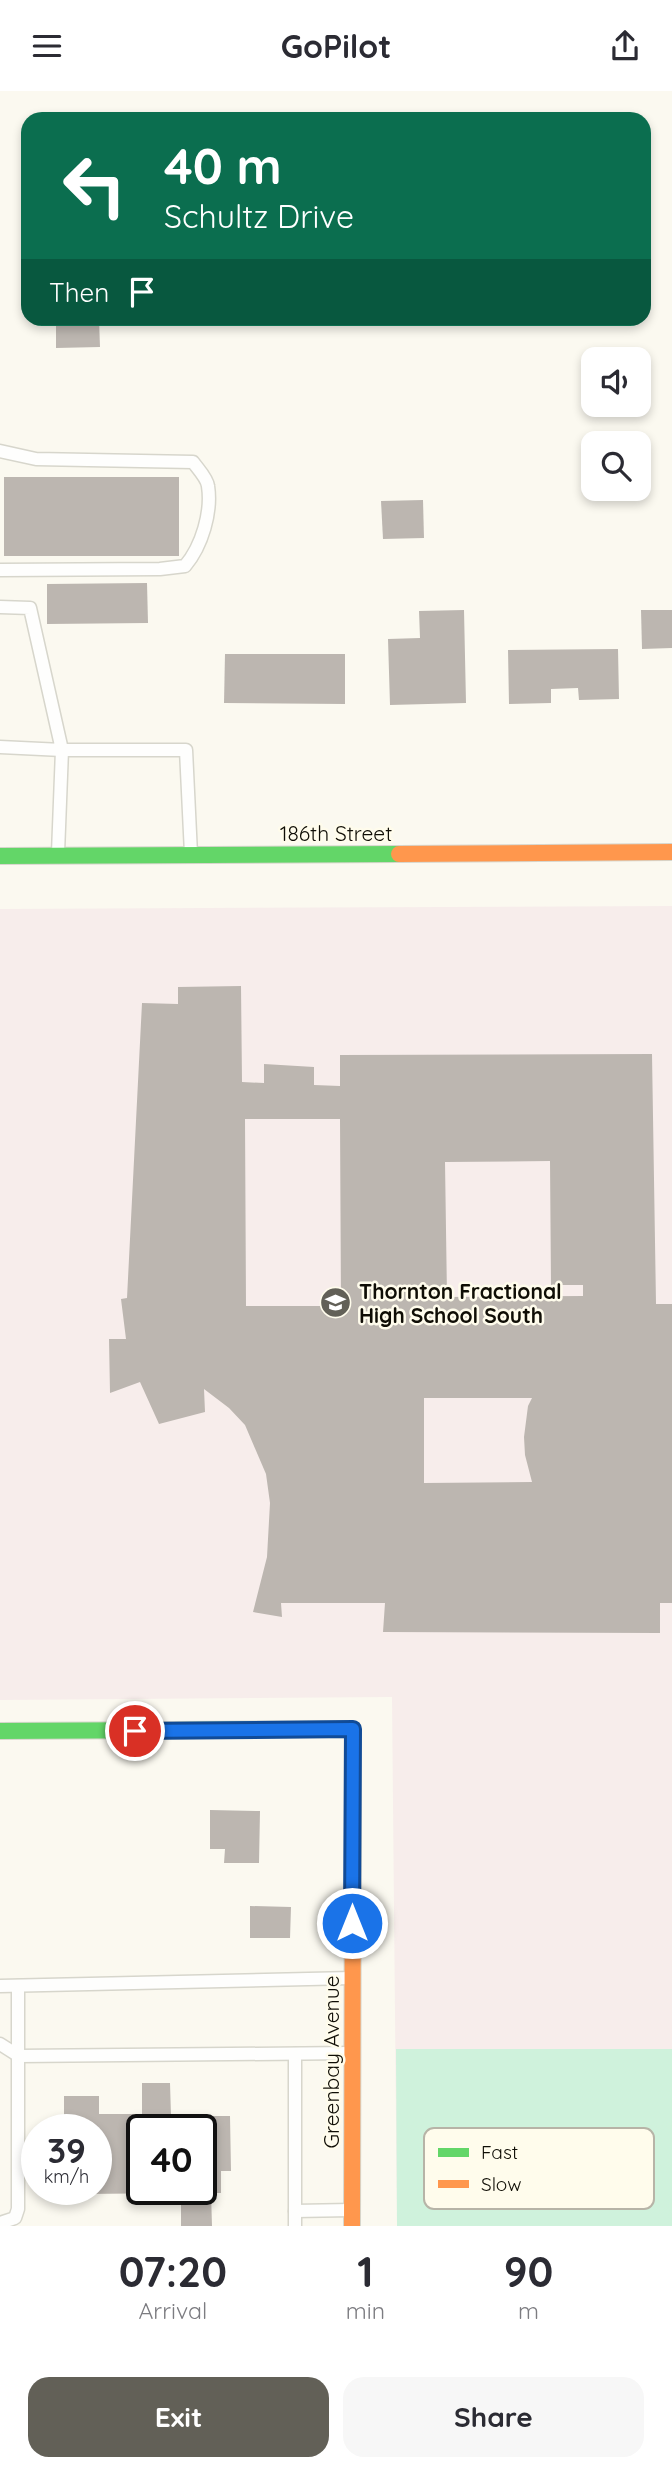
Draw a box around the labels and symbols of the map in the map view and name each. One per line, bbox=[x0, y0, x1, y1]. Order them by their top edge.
street label: 186th Street bbox=[280, 820, 392, 846]
place label: Thornton Fractional High School South bbox=[359, 1278, 562, 1328]
school or university icon: Thornton Fractional High School South bbox=[319, 1286, 353, 1320]
pin bbox=[105, 1701, 165, 1761]
position arrow bbox=[315, 1886, 389, 1960]
street label: Greenbay Avenue bbox=[318, 1975, 344, 2149]
speed limit sign: 40 bbox=[126, 2114, 217, 2205]
legend bbox=[424, 2128, 654, 2209]
text: Fast bbox=[481, 2140, 518, 2164]
text: Slow bbox=[481, 2172, 522, 2196]

